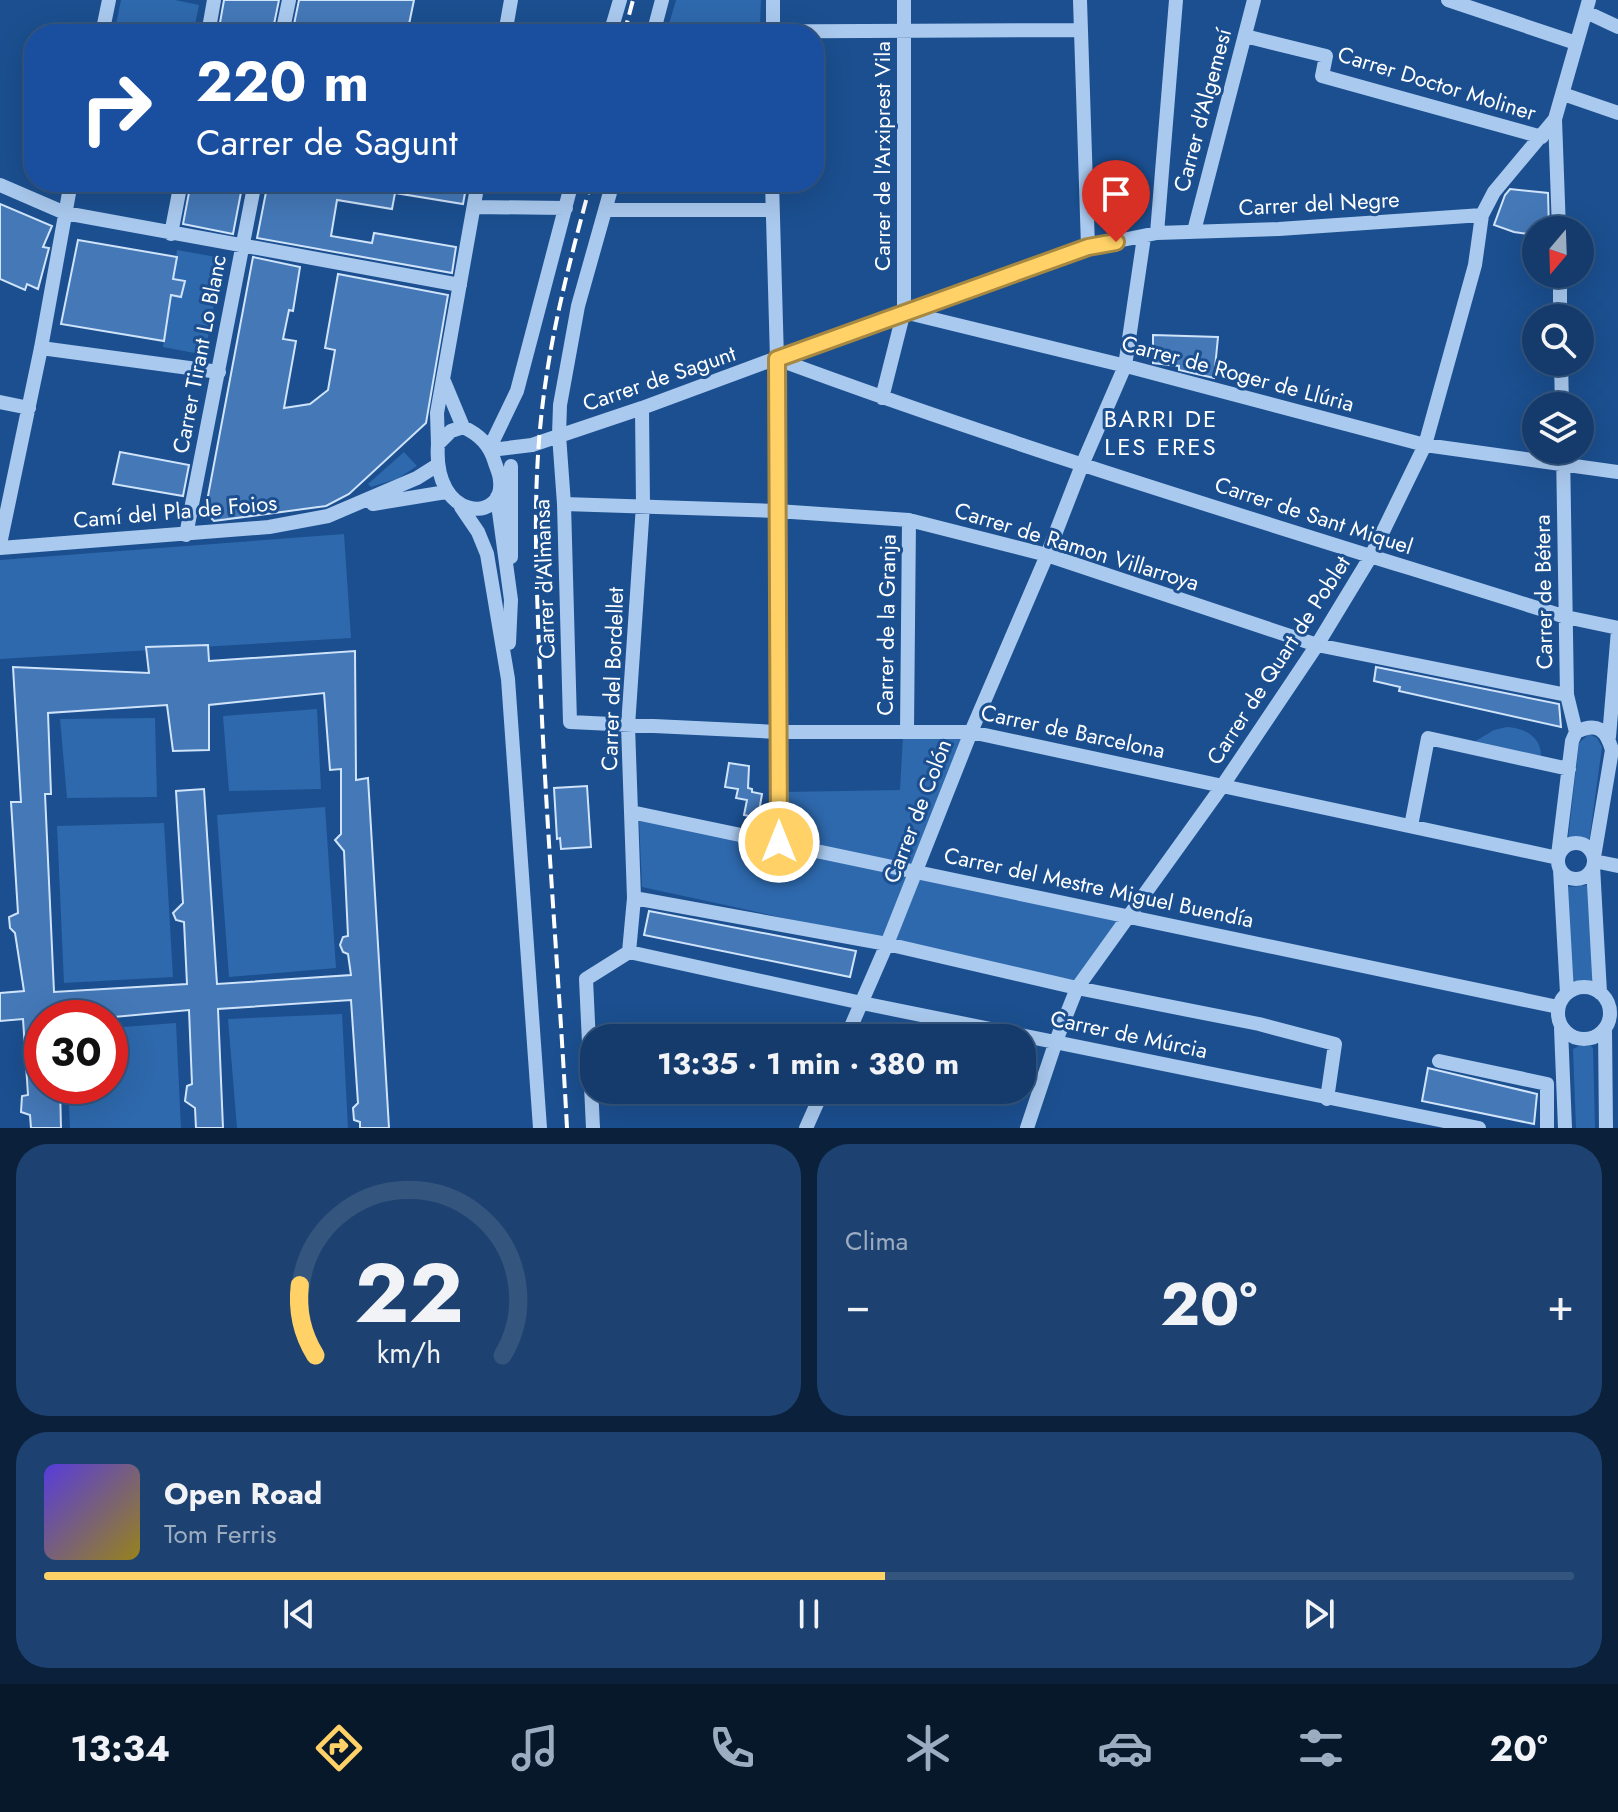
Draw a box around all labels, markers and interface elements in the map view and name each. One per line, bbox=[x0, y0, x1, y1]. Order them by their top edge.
street label: Carrer d'Algemesí bbox=[1165, 24, 1240, 195]
street label: Carrer Doctor Moliner bbox=[1334, 38, 1541, 129]
text: 220 m bbox=[196, 41, 369, 122]
street label: Carrer de l'Arxiprest Vila bbox=[866, 41, 898, 271]
icon: right bbox=[64, 56, 168, 160]
text: Carrer de Sagunt bbox=[196, 116, 458, 168]
pin bbox=[1082, 160, 1150, 242]
icon: arrive bbox=[1094, 172, 1138, 216]
street label: Carrer del Negre bbox=[1238, 183, 1400, 223]
north arrow bbox=[1522, 216, 1594, 288]
map controls bbox=[1522, 216, 1594, 464]
street label: Carrer Tirant Lo Blanc bbox=[164, 252, 234, 456]
button: search bbox=[1522, 304, 1594, 376]
street label: Carrer de Roger de Llúria bbox=[1118, 327, 1358, 419]
street label: Carrer de Sagunt bbox=[578, 337, 740, 419]
button: layers bbox=[1522, 392, 1594, 464]
district label: BARRI DE LES ERES bbox=[1104, 401, 1218, 464]
street label: Carrer de Sant Miquel bbox=[1211, 468, 1417, 562]
street label: Camí del Pla de Foios bbox=[72, 486, 278, 536]
street label: Carrer de Ramon Villarroya bbox=[951, 494, 1203, 598]
street label: Carrer d'Almansa bbox=[525, 499, 563, 659]
street label: Carrer de Bétera bbox=[1526, 514, 1560, 670]
street label: Carrer de la Granja bbox=[868, 534, 904, 716]
street label: Carrer de Quart de Poblet bbox=[1198, 549, 1358, 771]
street label: Carrer del Bordellet bbox=[593, 586, 631, 771]
street label: Carrer de Barcelona bbox=[978, 696, 1168, 766]
street label: Carrer de Colón bbox=[875, 734, 959, 888]
position arrow bbox=[737, 800, 821, 884]
street label: Carrer del Mestre Miguel Buendía bbox=[941, 838, 1257, 936]
speed limit sign: 30 bbox=[24, 1000, 128, 1104]
street label: Carrer de Múrcia bbox=[1048, 1002, 1210, 1066]
text: 13:35 · 1 min · 380 m bbox=[657, 1042, 959, 1085]
text: Clima bbox=[845, 1222, 908, 1260]
text: 22 bbox=[354, 1233, 463, 1353]
text: 20° bbox=[1161, 1261, 1257, 1348]
text: − bbox=[845, 1273, 871, 1337]
text: + bbox=[1547, 1273, 1574, 1337]
text: km/h bbox=[376, 1332, 441, 1374]
text: Open Road bbox=[164, 1472, 322, 1515]
text: Tom Ferris bbox=[164, 1515, 276, 1553]
icon: previous bbox=[277, 1592, 321, 1636]
icon: pause bbox=[787, 1592, 831, 1636]
icon: next bbox=[1297, 1592, 1341, 1636]
icon: directions bbox=[311, 1720, 367, 1776]
icon: music bbox=[507, 1720, 563, 1776]
icon: phone bbox=[704, 1720, 760, 1776]
icon: climate bbox=[900, 1720, 956, 1776]
icon: car bbox=[1097, 1720, 1153, 1776]
icon: filters bbox=[1293, 1720, 1349, 1776]
text: 13:34 bbox=[70, 1722, 170, 1774]
text: 20° bbox=[1490, 1722, 1548, 1774]

